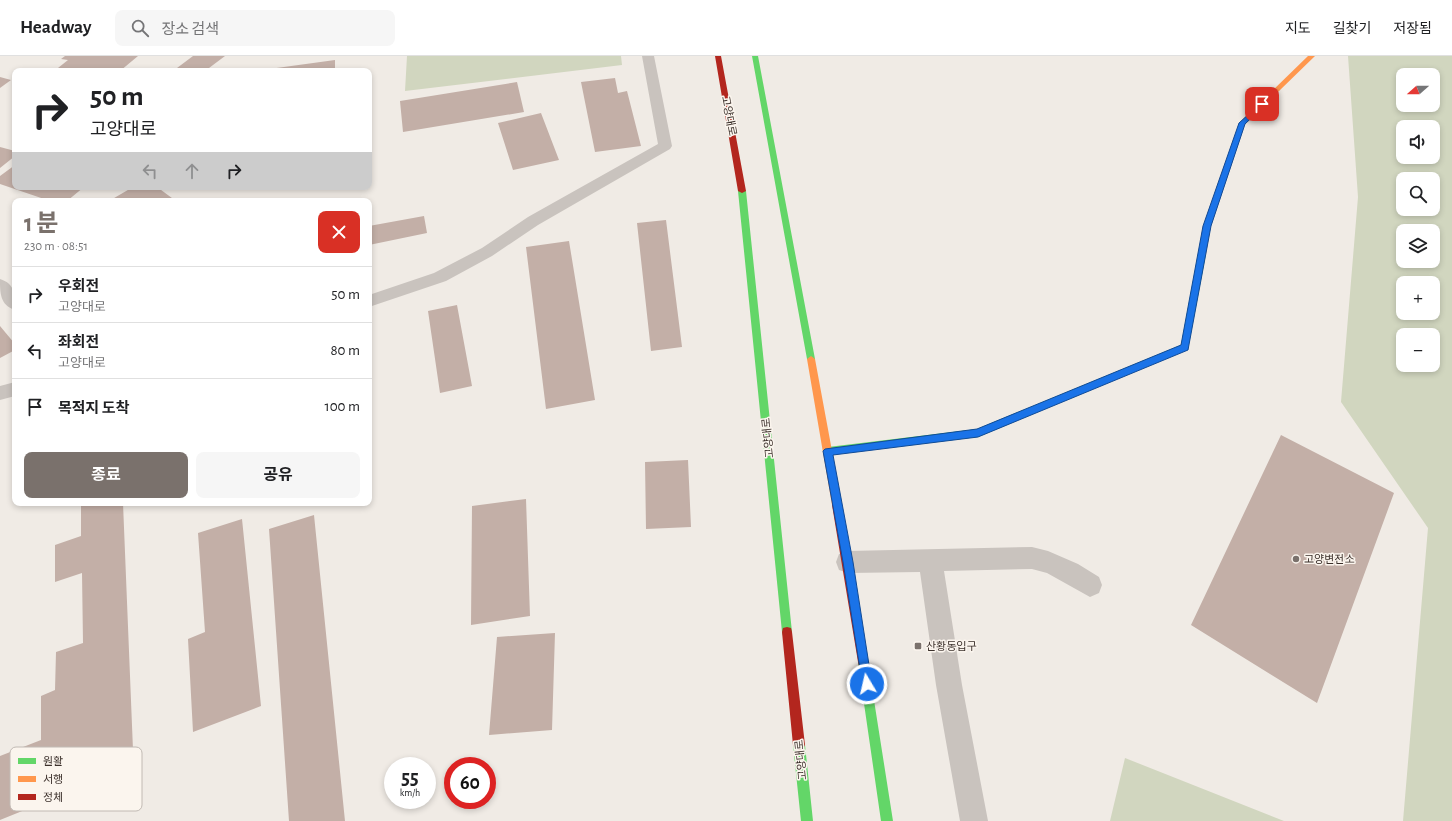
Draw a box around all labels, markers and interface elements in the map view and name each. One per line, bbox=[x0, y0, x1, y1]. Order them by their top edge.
search box bbox=[115, 10, 395, 46]
icon: search bbox=[129, 17, 151, 39]
text: Headway bbox=[20, 18, 91, 37]
text: 장소 검색 bbox=[161, 22, 219, 37]
text: 지도 bbox=[1285, 22, 1311, 36]
text: 길찾기 bbox=[1333, 22, 1371, 36]
text: 저장됨 bbox=[1393, 22, 1432, 36]
north arrow bbox=[1396, 68, 1440, 112]
map controls bbox=[1396, 68, 1440, 372]
text: 50 m bbox=[90, 83, 144, 111]
icon: right bbox=[24, 84, 76, 136]
pin bbox=[1245, 87, 1279, 121]
icon: arrive bbox=[1251, 93, 1273, 115]
street label: 고양대로 bbox=[720, 95, 738, 137]
button: sound bbox=[1396, 120, 1440, 164]
text: 고양대로 bbox=[90, 121, 156, 139]
icon: left bbox=[139, 160, 161, 182]
icon: ahead bbox=[181, 160, 203, 182]
icon: right bbox=[223, 160, 245, 182]
button: search bbox=[1396, 172, 1440, 216]
button: close bbox=[318, 211, 360, 253]
text: 1 분 bbox=[24, 212, 58, 236]
button: layers bbox=[1396, 224, 1440, 268]
text: 230 m · 08:51 bbox=[24, 240, 88, 253]
button: + bbox=[1396, 276, 1440, 320]
text: 우회전 bbox=[58, 279, 99, 294]
icon: right bbox=[24, 284, 46, 306]
text: 50 m bbox=[331, 287, 360, 302]
text: 고양대로 bbox=[58, 301, 106, 314]
button: − bbox=[1396, 328, 1440, 372]
text: 좌회전 bbox=[58, 335, 99, 350]
icon: left bbox=[24, 340, 46, 362]
text: 80 m bbox=[330, 343, 360, 358]
text: 고양대로 bbox=[58, 357, 106, 370]
icon: arrive bbox=[24, 396, 46, 418]
text: 100 m bbox=[325, 399, 360, 414]
text: 목적지 도착 bbox=[58, 401, 129, 416]
street label: 고양대로 bbox=[760, 417, 776, 459]
button: 종료 bbox=[24, 452, 188, 498]
button: 공유 bbox=[196, 452, 360, 498]
marker: 고양변전소 bbox=[1291, 554, 1301, 564]
place label: 고양변전소 bbox=[1304, 554, 1355, 565]
marker: 산황동입구 bbox=[913, 641, 923, 651]
place label: 산황동입구 bbox=[926, 641, 977, 652]
position arrow bbox=[846, 663, 888, 705]
street label: 고양대로 bbox=[793, 739, 809, 781]
legend bbox=[10, 747, 142, 811]
text: 원활 bbox=[43, 756, 63, 767]
speed limit sign: 60 bbox=[444, 757, 496, 809]
text: 55 bbox=[401, 768, 419, 788]
text: 서행 bbox=[43, 774, 63, 785]
text: km/h bbox=[400, 788, 420, 798]
text: 정체 bbox=[43, 792, 63, 803]

